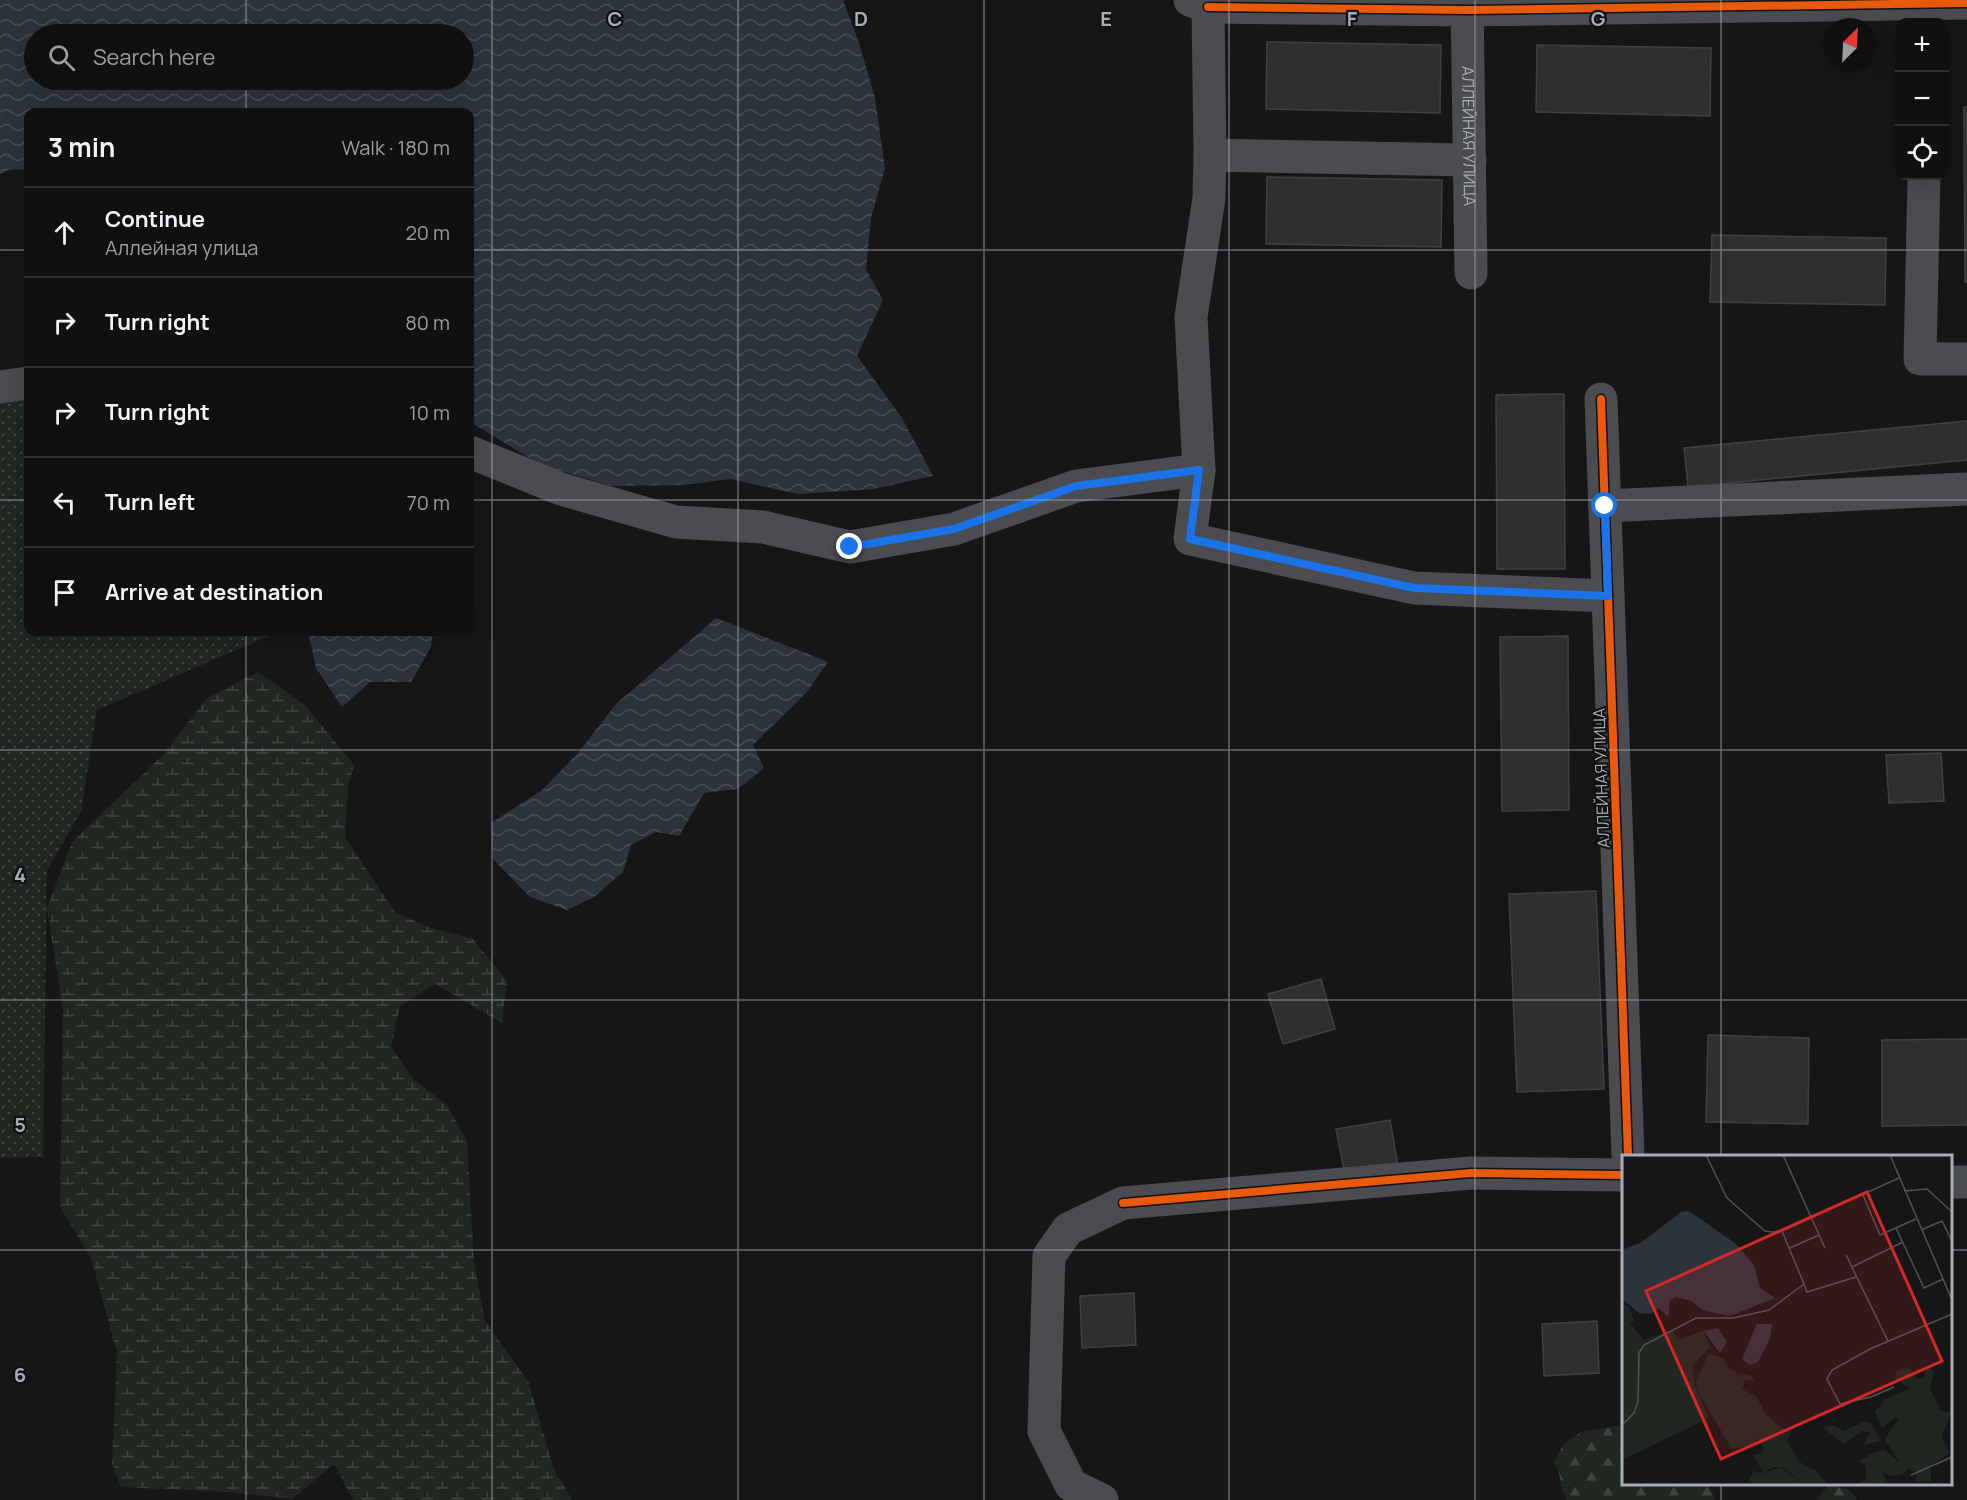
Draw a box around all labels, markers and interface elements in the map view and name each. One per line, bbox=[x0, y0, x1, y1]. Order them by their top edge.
text: C bbox=[608, 5, 622, 32]
text: D bbox=[854, 5, 868, 32]
text: E bbox=[1100, 5, 1112, 32]
text: F bbox=[1347, 5, 1358, 32]
text: G bbox=[1591, 5, 1606, 32]
north arrow bbox=[1823, 18, 1877, 72]
map controls bbox=[1895, 18, 1949, 180]
button: + bbox=[1895, 18, 1949, 72]
search box bbox=[24, 24, 474, 90]
icon: search bbox=[45, 41, 78, 74]
text: Search here bbox=[93, 42, 215, 72]
street label: АЛЛЕЙНАЯ УЛИЦА bbox=[1457, 66, 1481, 206]
button: − bbox=[1895, 72, 1949, 126]
button: locate bbox=[1895, 126, 1949, 180]
text: 3 min bbox=[48, 129, 115, 165]
text: Walk · 180 m bbox=[341, 134, 450, 161]
text: Continue bbox=[105, 204, 205, 234]
icon: ahead bbox=[48, 216, 81, 249]
text: 20 m bbox=[405, 219, 450, 246]
text: Аллейная улица bbox=[105, 234, 258, 261]
icon: right bbox=[48, 306, 81, 339]
text: Turn right bbox=[105, 307, 210, 337]
text: 80 m bbox=[405, 309, 450, 336]
icon: right bbox=[48, 396, 81, 429]
text: Turn right bbox=[105, 397, 210, 427]
text: 10 m bbox=[409, 399, 450, 426]
icon: left bbox=[48, 486, 81, 519]
text: Turn left bbox=[105, 487, 195, 517]
text: 70 m bbox=[407, 489, 450, 516]
route start bbox=[1591, 492, 1617, 518]
route end bbox=[836, 533, 862, 559]
icon: arrive bbox=[48, 576, 81, 609]
text: Arrive at destination bbox=[105, 577, 323, 607]
street label: АЛЛЕЙНАЯ УЛИЦА bbox=[1588, 708, 1614, 848]
text: 4 bbox=[14, 861, 26, 888]
text: 5 bbox=[14, 1111, 26, 1138]
inset map bbox=[1622, 1155, 1952, 1485]
text: 6 bbox=[14, 1361, 26, 1388]

